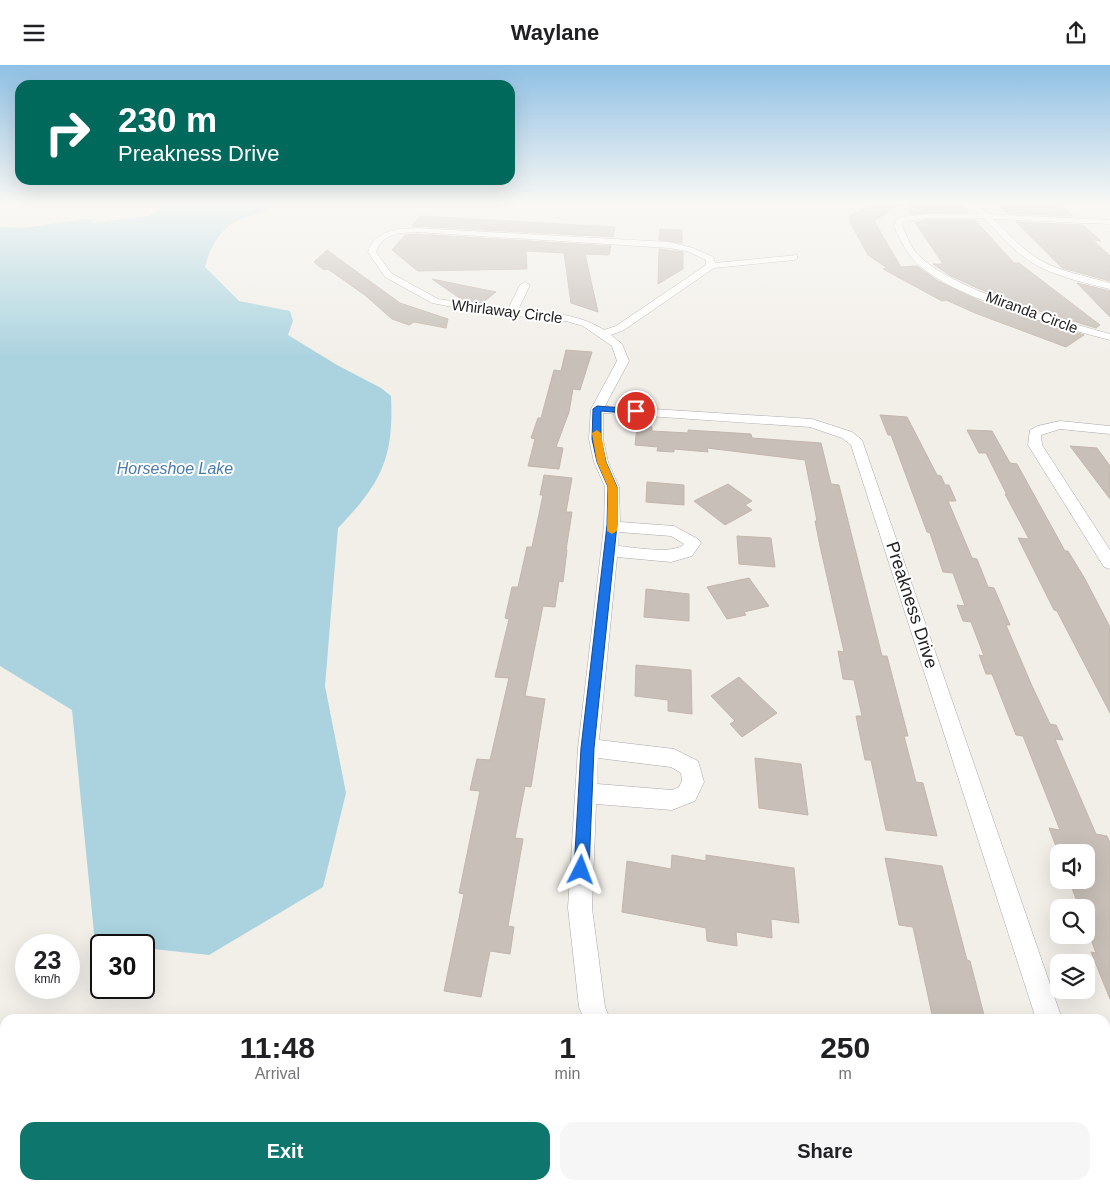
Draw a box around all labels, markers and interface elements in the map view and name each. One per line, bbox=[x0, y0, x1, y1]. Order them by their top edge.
icon: menu bbox=[20, 19, 48, 47]
icon: share bbox=[1062, 19, 1090, 47]
text: Waylane bbox=[511, 20, 599, 45]
icon: right bbox=[35, 100, 100, 165]
text: 230 m bbox=[118, 100, 217, 139]
text: Preakness Drive bbox=[118, 141, 279, 166]
street label: Miranda Circle bbox=[984, 287, 1080, 337]
street label: Whirlaway Circle bbox=[451, 296, 563, 326]
pin bbox=[615, 390, 657, 432]
icon: arrive bbox=[622, 397, 650, 425]
water label: Horseshoe Lake bbox=[117, 460, 233, 477]
street label: Preakness Drive bbox=[882, 539, 942, 671]
position arrow bbox=[554, 843, 606, 895]
map controls bbox=[1050, 844, 1095, 999]
button: sound bbox=[1050, 844, 1095, 889]
button: search bbox=[1050, 899, 1095, 944]
speed limit sign: 30 bbox=[90, 934, 155, 999]
text: 23 bbox=[34, 946, 61, 974]
button: layers bbox=[1050, 954, 1095, 999]
text: km/h bbox=[34, 972, 61, 986]
text: 11:48 bbox=[240, 1031, 315, 1064]
text: 1 bbox=[559, 1031, 576, 1064]
text: 250 bbox=[820, 1031, 870, 1064]
text: Arrival bbox=[255, 1065, 300, 1082]
text: min bbox=[555, 1065, 580, 1082]
text: m bbox=[839, 1065, 852, 1082]
button: Exit bbox=[20, 1122, 550, 1180]
button: Share bbox=[560, 1122, 1090, 1180]

